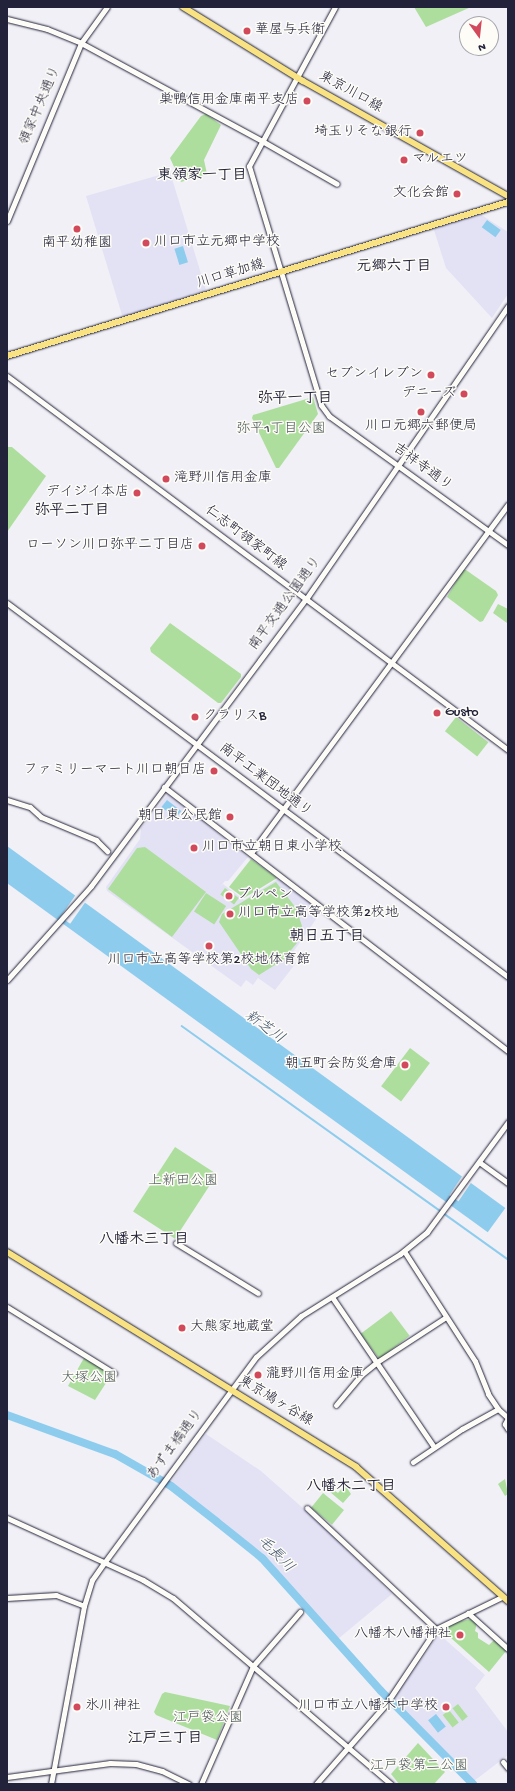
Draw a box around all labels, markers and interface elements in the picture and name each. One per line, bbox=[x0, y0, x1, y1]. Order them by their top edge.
north arrow bbox=[459, 16, 499, 56]
place label: 華屋与兵衛 bbox=[255, 23, 325, 39]
marker: 華屋与兵衛 bbox=[242, 26, 252, 36]
text: N bbox=[477, 40, 487, 53]
street label: 領家中央通り bbox=[17, 64, 65, 148]
street label: 東京川口線 bbox=[315, 69, 385, 117]
place label: 巣鴨信用金庫南平支店 bbox=[159, 93, 299, 109]
marker: 巣鴨信用金庫南平支店 bbox=[302, 96, 312, 106]
place label: 埼玉りそな銀行 bbox=[314, 125, 412, 141]
marker: 埼玉りそな銀行 bbox=[415, 128, 425, 138]
place label: マルエツ bbox=[412, 152, 468, 168]
marker: マルエツ bbox=[399, 155, 409, 165]
district label: 東領家一丁目 bbox=[157, 168, 247, 186]
place label: 文化会館 bbox=[393, 186, 449, 202]
marker: 文化会館 bbox=[452, 189, 462, 199]
marker: 南平幼稚園 bbox=[72, 224, 82, 234]
place label: 川口市立元郷中学校 bbox=[154, 235, 280, 251]
place label: 南平幼稚園 bbox=[42, 236, 112, 252]
marker: 川口市立元郷中学校 bbox=[141, 238, 151, 248]
street label: 川口草加線 bbox=[195, 257, 267, 293]
district label: 元郷六丁目 bbox=[357, 259, 431, 277]
place label: セブンイレブン bbox=[325, 367, 423, 383]
marker: セブンイレブン bbox=[426, 370, 436, 380]
place label: デニーズ bbox=[400, 386, 456, 402]
marker: デニーズ bbox=[459, 389, 469, 399]
district label: 弥平一丁目 bbox=[258, 391, 332, 409]
marker: 川口元郷六郵便局 bbox=[416, 407, 426, 417]
place label: 川口元郷六郵便局 bbox=[365, 419, 477, 435]
park label: 弥平1丁目公園 bbox=[236, 422, 326, 438]
street label: 吉祥寺通り bbox=[389, 441, 455, 495]
place label: 滝野川信用金庫 bbox=[174, 471, 272, 487]
marker: 滝野川信用金庫 bbox=[161, 474, 171, 484]
place label: デイジイ本店 bbox=[45, 485, 129, 501]
marker: デイジイ本店 bbox=[132, 488, 142, 498]
district label: 弥平二丁目 bbox=[35, 503, 109, 521]
street label: 仁志町領家町線 bbox=[201, 503, 289, 575]
place label: ローソン川口弥平二丁目店 bbox=[26, 538, 194, 554]
marker: ローソン川口弥平二丁目店 bbox=[197, 541, 207, 551]
street label: 南平交通公園通り bbox=[246, 554, 326, 654]
place label: Gusto bbox=[445, 705, 479, 721]
marker: Gusto bbox=[432, 708, 442, 718]
place label: クラリスB bbox=[203, 709, 266, 725]
marker: クラリスB bbox=[190, 712, 200, 722]
street label: 南平工業団地通り bbox=[215, 741, 315, 821]
place label: ファミリーマート川口朝日店 bbox=[24, 763, 206, 779]
marker: ファミリーマート川口朝日店 bbox=[209, 766, 219, 776]
place label: 朝日東公民館 bbox=[138, 809, 222, 825]
marker: 朝日東公民館 bbox=[225, 812, 235, 822]
place label: 川口市立朝日東小学校 bbox=[202, 840, 342, 856]
marker: 川口市立朝日東小学校 bbox=[189, 843, 199, 853]
place label: ブルペン bbox=[237, 888, 293, 904]
marker: ブルペン bbox=[224, 891, 234, 901]
place label: 川口市立高等学校第2校地 bbox=[238, 906, 399, 922]
marker: 川口市立高等学校第2校地 bbox=[225, 909, 235, 919]
district label: 朝日五丁目 bbox=[290, 929, 364, 947]
marker: 川口市立高等学校第2校地体育館 bbox=[204, 941, 214, 951]
place label: 川口市立高等学校第2校地体育館 bbox=[108, 953, 310, 969]
water label: 新芝川 bbox=[241, 1007, 287, 1049]
place label: 朝五町会防災倉庫 bbox=[285, 1057, 397, 1073]
marker: 朝五町会防災倉庫 bbox=[400, 1060, 410, 1070]
park label: 上新田公園 bbox=[148, 1174, 218, 1190]
district label: 八幡木三丁目 bbox=[99, 1232, 189, 1250]
place label: 大熊家地蔵堂 bbox=[190, 1320, 274, 1336]
marker: 大熊家地蔵堂 bbox=[177, 1323, 187, 1333]
place label: 瀧野川信用金庫 bbox=[266, 1367, 364, 1383]
marker: 瀧野川信用金庫 bbox=[253, 1370, 263, 1380]
park label: 大塚公園 bbox=[61, 1371, 117, 1387]
street label: 東京鳩ヶ谷線 bbox=[235, 1373, 315, 1431]
street label: あずま橋通り bbox=[145, 1406, 207, 1484]
district label: 八幡木二丁目 bbox=[306, 1479, 396, 1497]
water label: 毛長川 bbox=[253, 1533, 297, 1577]
place label: 八幡木八幡神社 bbox=[354, 1627, 452, 1643]
marker: 八幡木八幡神社 bbox=[455, 1630, 465, 1640]
place label: 氷川神社 bbox=[85, 1699, 141, 1715]
place label: 川口市立八幡木中学校 bbox=[298, 1699, 438, 1715]
marker: 氷川神社 bbox=[72, 1702, 82, 1712]
marker: 川口市立八幡木中学校 bbox=[441, 1702, 451, 1712]
park label: 江戸袋公園 bbox=[173, 1711, 243, 1727]
district label: 江戸三丁目 bbox=[128, 1731, 202, 1749]
park label: 江戸袋第二公園 bbox=[370, 1759, 468, 1775]

